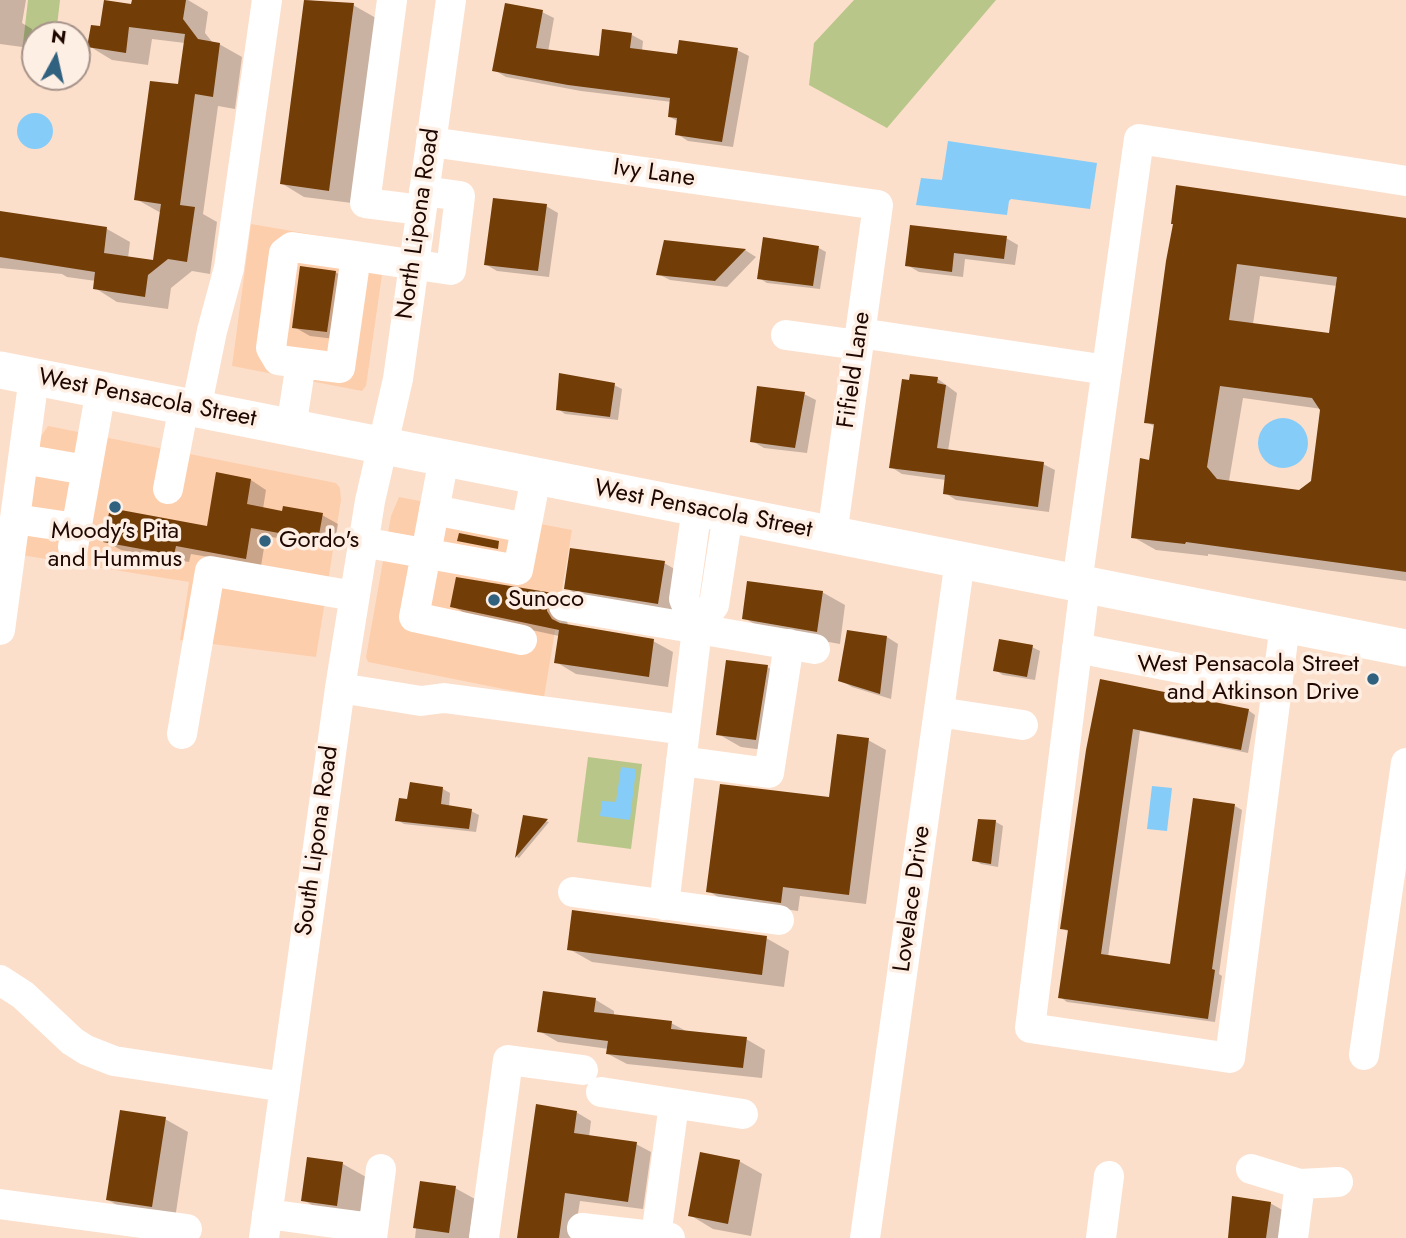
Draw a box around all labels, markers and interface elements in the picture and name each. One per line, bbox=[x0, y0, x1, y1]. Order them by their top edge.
north arrow bbox=[21, 21, 91, 91]
text: N bbox=[49, 22, 68, 51]
street label: North Lipona Road bbox=[391, 127, 447, 321]
street label: Ivy Lane bbox=[611, 154, 697, 194]
street label: Fifield Lane bbox=[833, 310, 877, 430]
street label: West Pensacola Street bbox=[36, 364, 258, 434]
street label: West Pensacola Street bbox=[592, 475, 814, 545]
marker: Moody's Pita and Hummus bbox=[107, 499, 123, 515]
place label: Moody's Pita and Hummus bbox=[48, 518, 182, 574]
place label: Gordo's bbox=[279, 527, 359, 555]
marker: Gordo's bbox=[257, 533, 273, 549]
place label: Sunoco bbox=[508, 586, 584, 614]
marker: Sunoco bbox=[486, 592, 502, 608]
place label: West Pensacola Street and Atkinson Drive bbox=[1137, 651, 1359, 707]
marker: West Pensacola Street and Atkinson Drive bbox=[1365, 671, 1381, 687]
street label: South Lipona Road bbox=[290, 744, 346, 938]
street label: Lovelace Drive bbox=[888, 824, 938, 974]

